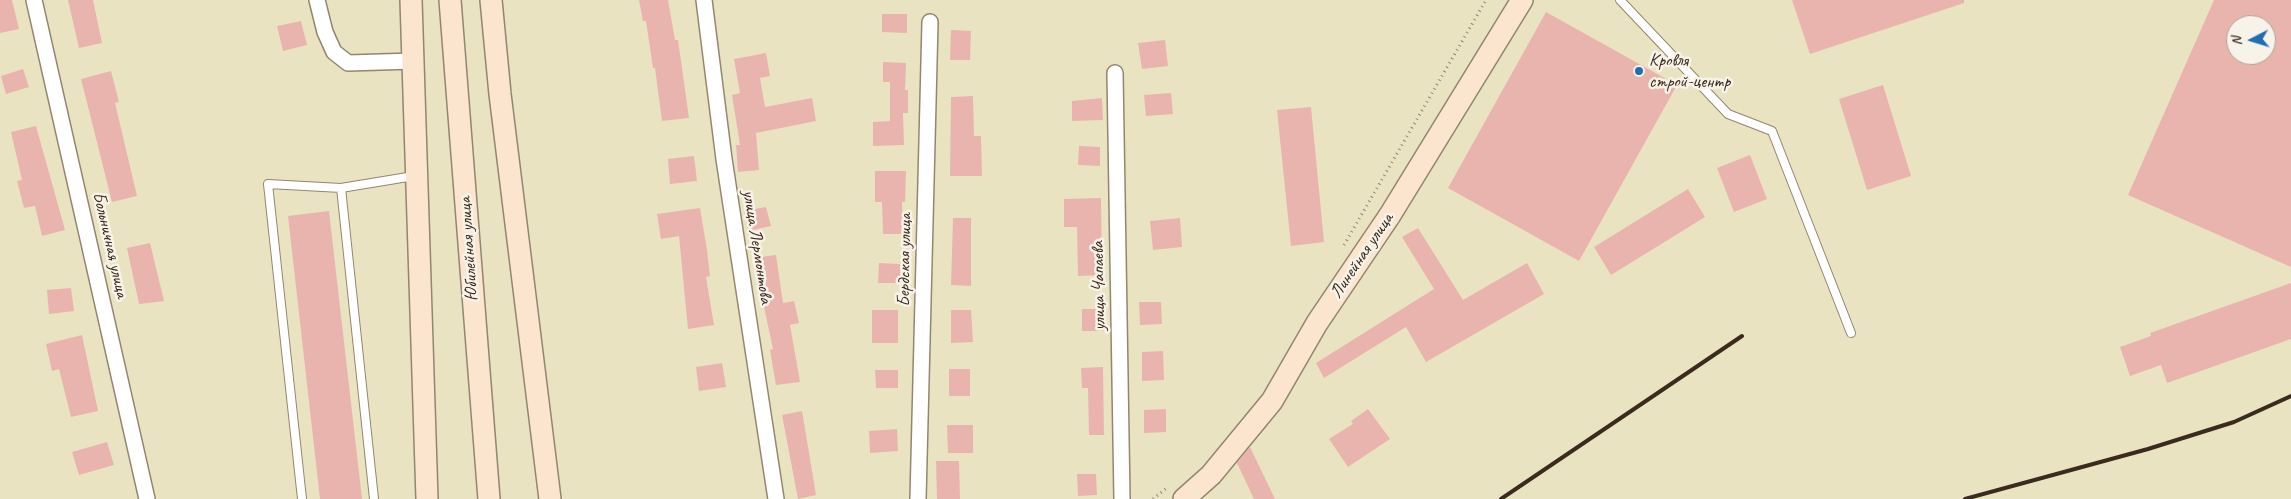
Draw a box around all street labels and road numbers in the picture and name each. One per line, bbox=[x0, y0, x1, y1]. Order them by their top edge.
street label: улица Лермонтова bbox=[737, 189, 777, 305]
street label: Больничная улица bbox=[87, 190, 133, 300]
street label: Юбилейная улица bbox=[455, 196, 483, 302]
street label: Линейная улица bbox=[1326, 209, 1398, 303]
street label: Бердская улица bbox=[893, 213, 917, 307]
street label: улица Чапаева bbox=[1087, 241, 1111, 331]

